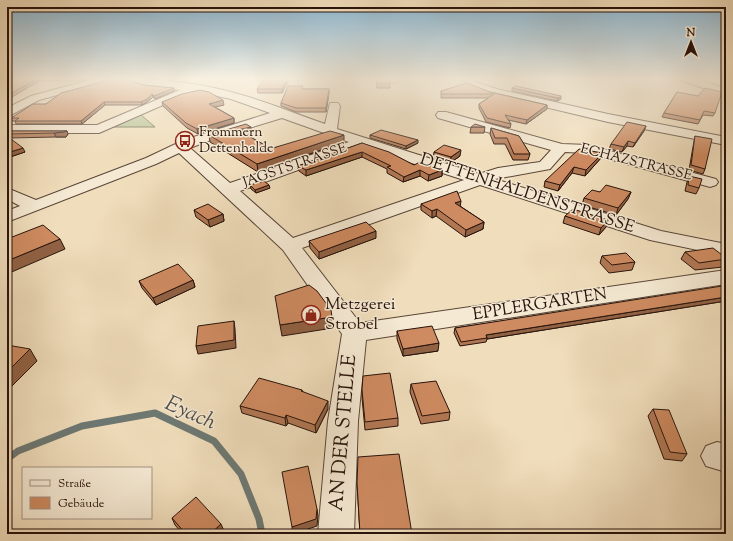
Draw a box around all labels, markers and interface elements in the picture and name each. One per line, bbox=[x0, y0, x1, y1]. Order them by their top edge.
north arrow bbox=[671, 22, 711, 62]
text: N bbox=[686, 25, 696, 41]
place label: Frommern Dettenhalde bbox=[199, 123, 274, 159]
bus stop icon: Frommern Dettenhalde bbox=[174, 130, 196, 152]
street label: JAGSTSTRASSE bbox=[239, 139, 350, 194]
street label: ECHAZSTRASSE bbox=[578, 139, 695, 187]
street label: DETTENHALDENSTRASSE bbox=[416, 148, 638, 240]
street label: EPPLERGARTEN bbox=[471, 283, 609, 327]
place label: Metzgerei Strobel bbox=[325, 293, 396, 337]
shop icon: Metzgerei Strobel bbox=[300, 304, 322, 326]
street label: AN DER STELLE bbox=[323, 353, 365, 513]
water label: Eyach bbox=[159, 389, 221, 440]
legend bbox=[22, 467, 152, 519]
text: Straße bbox=[58, 475, 92, 493]
text: Gebäude bbox=[58, 495, 105, 513]

